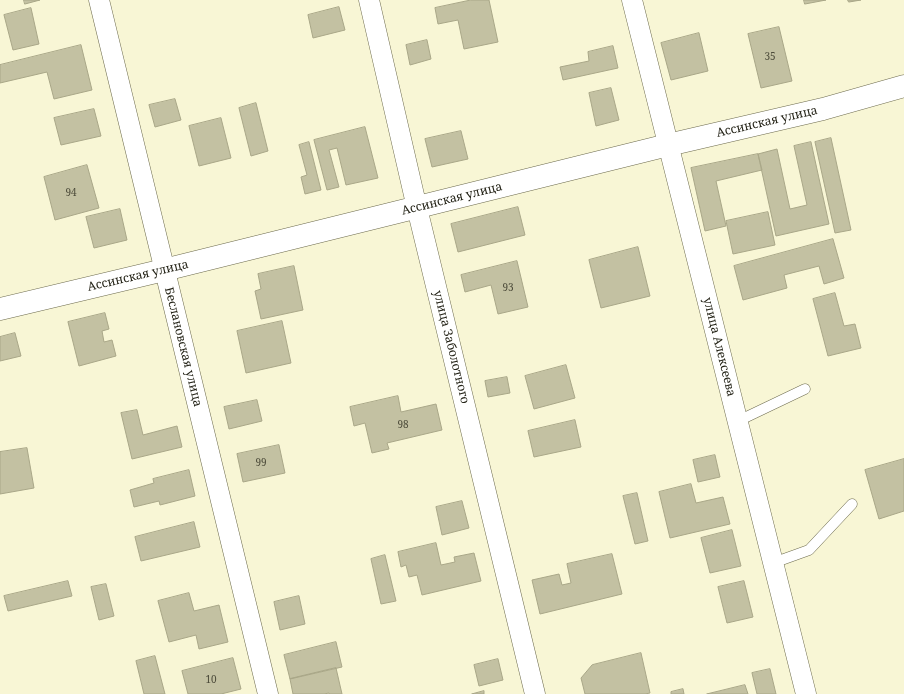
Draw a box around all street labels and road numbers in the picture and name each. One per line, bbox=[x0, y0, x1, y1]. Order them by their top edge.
street label: Ассинская улица bbox=[715, 103, 819, 141]
street label: Ассинская улица bbox=[400, 180, 504, 218]
street label: Ассинская улица bbox=[86, 257, 190, 295]
street label: Беслановская улица bbox=[161, 286, 205, 408]
street label: улица Заболотного bbox=[430, 289, 472, 405]
street label: улица Алексеева bbox=[700, 296, 738, 398]

